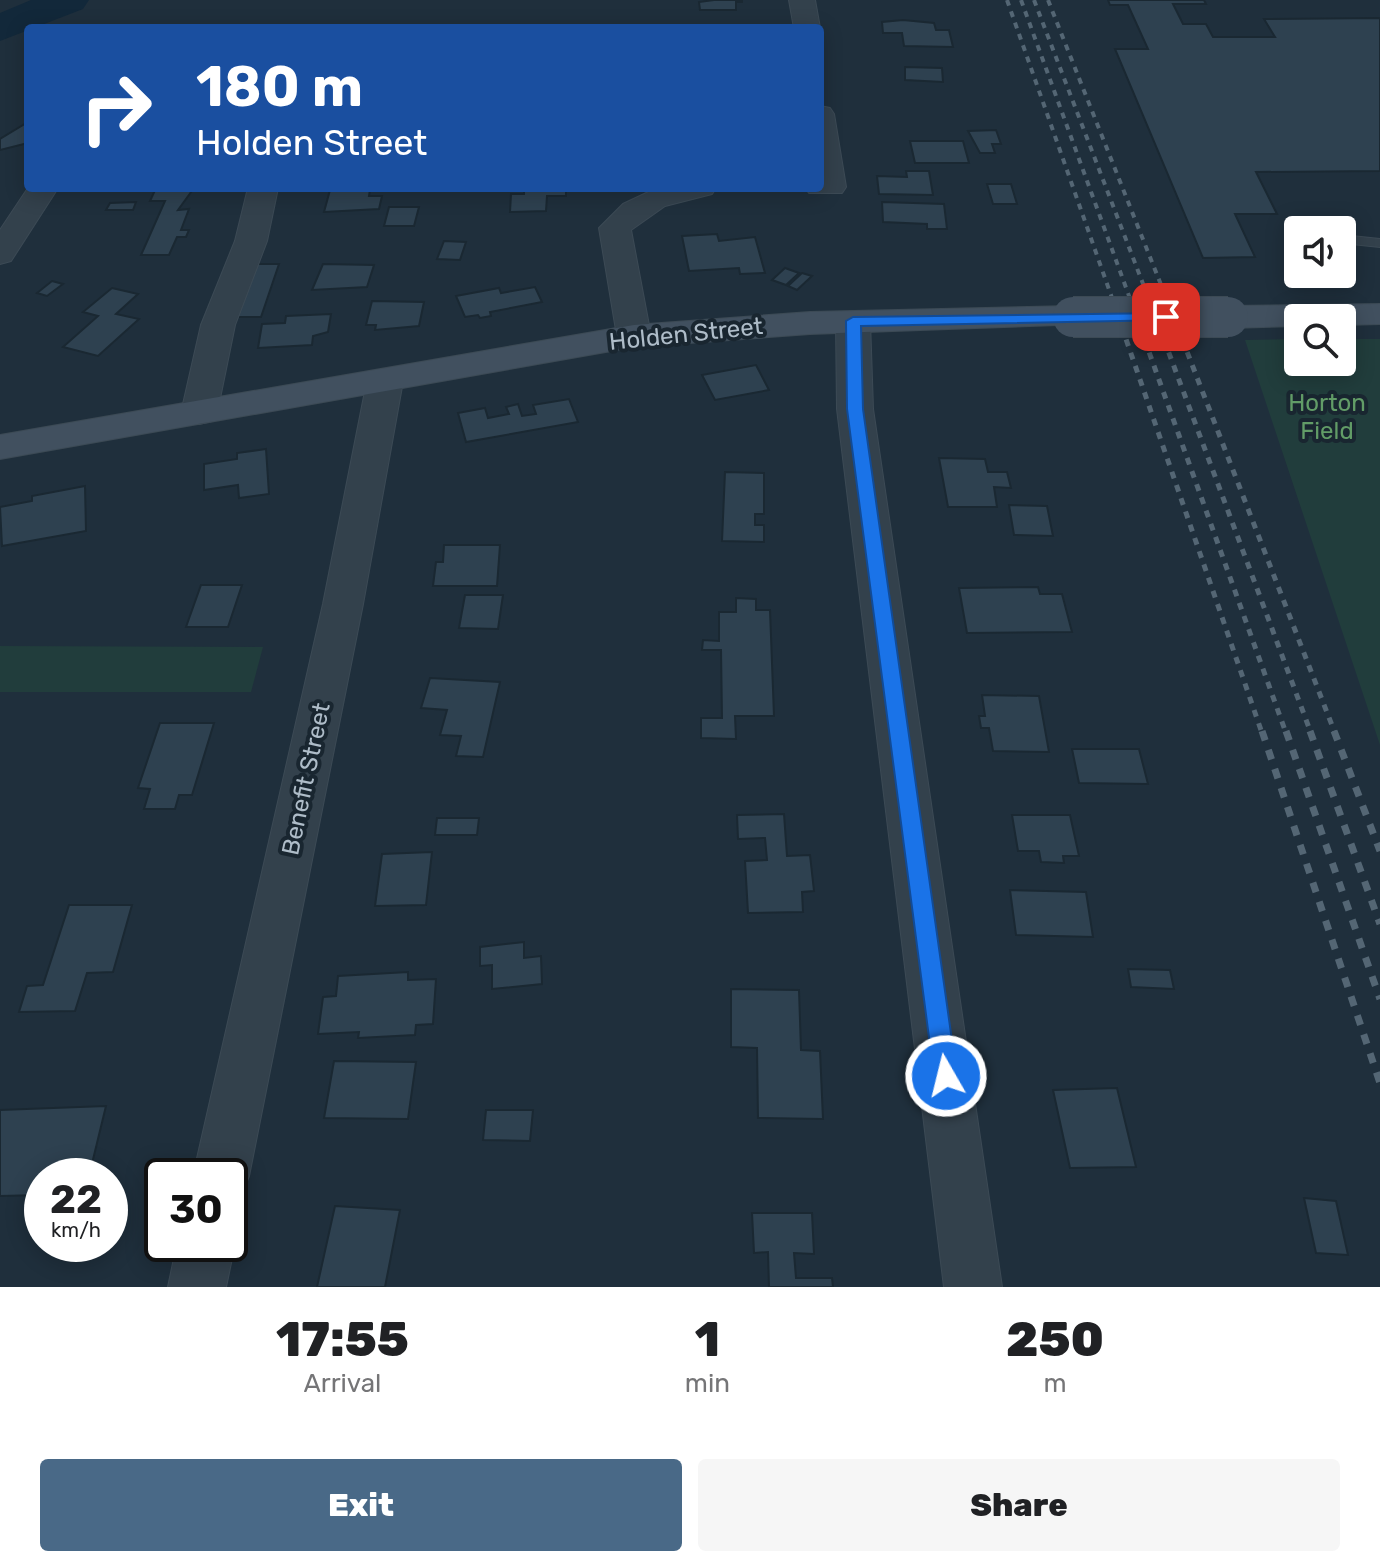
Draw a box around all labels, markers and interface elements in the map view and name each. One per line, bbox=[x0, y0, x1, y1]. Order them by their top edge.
text: 180 m bbox=[196, 54, 363, 120]
icon: right bbox=[64, 56, 168, 160]
text: Holden Street bbox=[196, 121, 427, 164]
map controls bbox=[1284, 216, 1356, 376]
button: sound bbox=[1284, 216, 1356, 288]
pin bbox=[1132, 283, 1200, 351]
icon: arrive bbox=[1144, 295, 1188, 339]
button: search bbox=[1284, 304, 1356, 376]
street label: Holden Street bbox=[608, 312, 764, 356]
park label: Horton Field bbox=[1288, 389, 1366, 445]
street label: Benefit Street bbox=[276, 700, 336, 858]
position arrow bbox=[904, 1034, 988, 1118]
speed limit sign: 30 bbox=[144, 1158, 248, 1262]
text: 22 bbox=[50, 1176, 102, 1223]
text: km/h bbox=[51, 1218, 101, 1242]
text: 17:55 bbox=[276, 1311, 409, 1368]
text: 1 bbox=[695, 1311, 720, 1368]
text: 250 bbox=[1006, 1311, 1104, 1368]
text: Arrival bbox=[303, 1368, 381, 1399]
text: min bbox=[685, 1368, 730, 1399]
text: m bbox=[1043, 1368, 1067, 1399]
button: Exit bbox=[40, 1459, 682, 1551]
button: Share bbox=[698, 1459, 1340, 1551]

